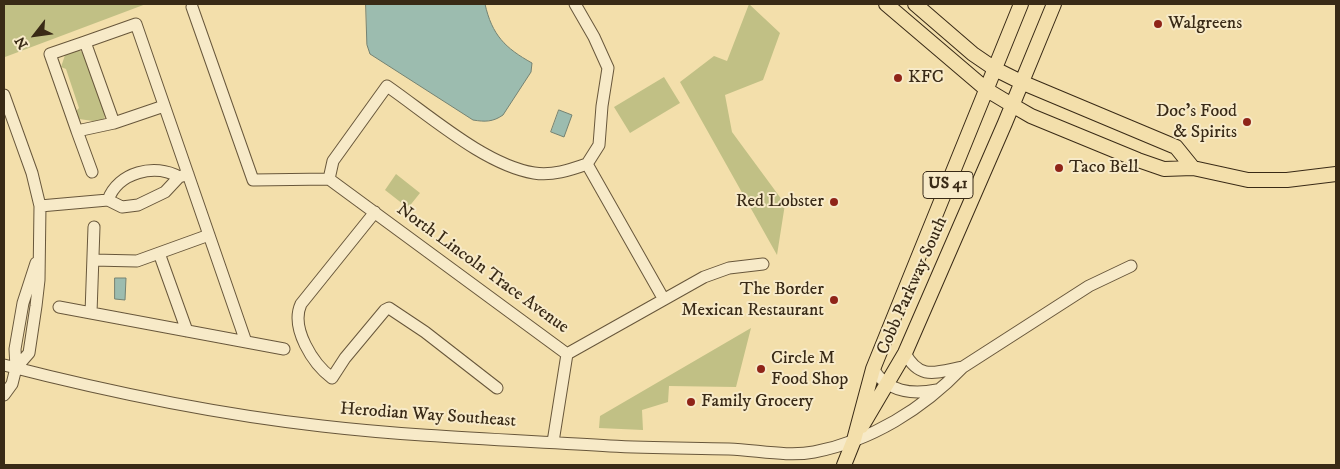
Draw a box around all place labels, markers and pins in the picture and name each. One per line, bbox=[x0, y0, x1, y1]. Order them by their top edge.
place label: Walgreens bbox=[1168, 13, 1242, 35]
marker: Walgreens bbox=[1152, 18, 1164, 30]
place label: KFC bbox=[908, 67, 944, 89]
marker: KFC bbox=[892, 72, 904, 84]
place label: Doc's Food & Spirits bbox=[1156, 101, 1237, 144]
marker: Doc's Food & Spirits bbox=[1241, 116, 1253, 128]
place label: Taco Bell bbox=[1069, 157, 1139, 179]
marker: Taco Bell bbox=[1053, 162, 1065, 174]
place label: Red Lobster bbox=[736, 191, 824, 213]
marker: Red Lobster bbox=[828, 196, 840, 208]
place label: The Border Mexican Restaurant bbox=[681, 279, 824, 322]
marker: The Border Mexican Restaurant bbox=[828, 294, 840, 306]
place label: Circle M Food Shop bbox=[771, 348, 848, 390]
marker: Circle M Food Shop bbox=[755, 363, 767, 375]
place label: Family Grocery bbox=[701, 391, 813, 413]
marker: Family Grocery bbox=[685, 396, 697, 408]

